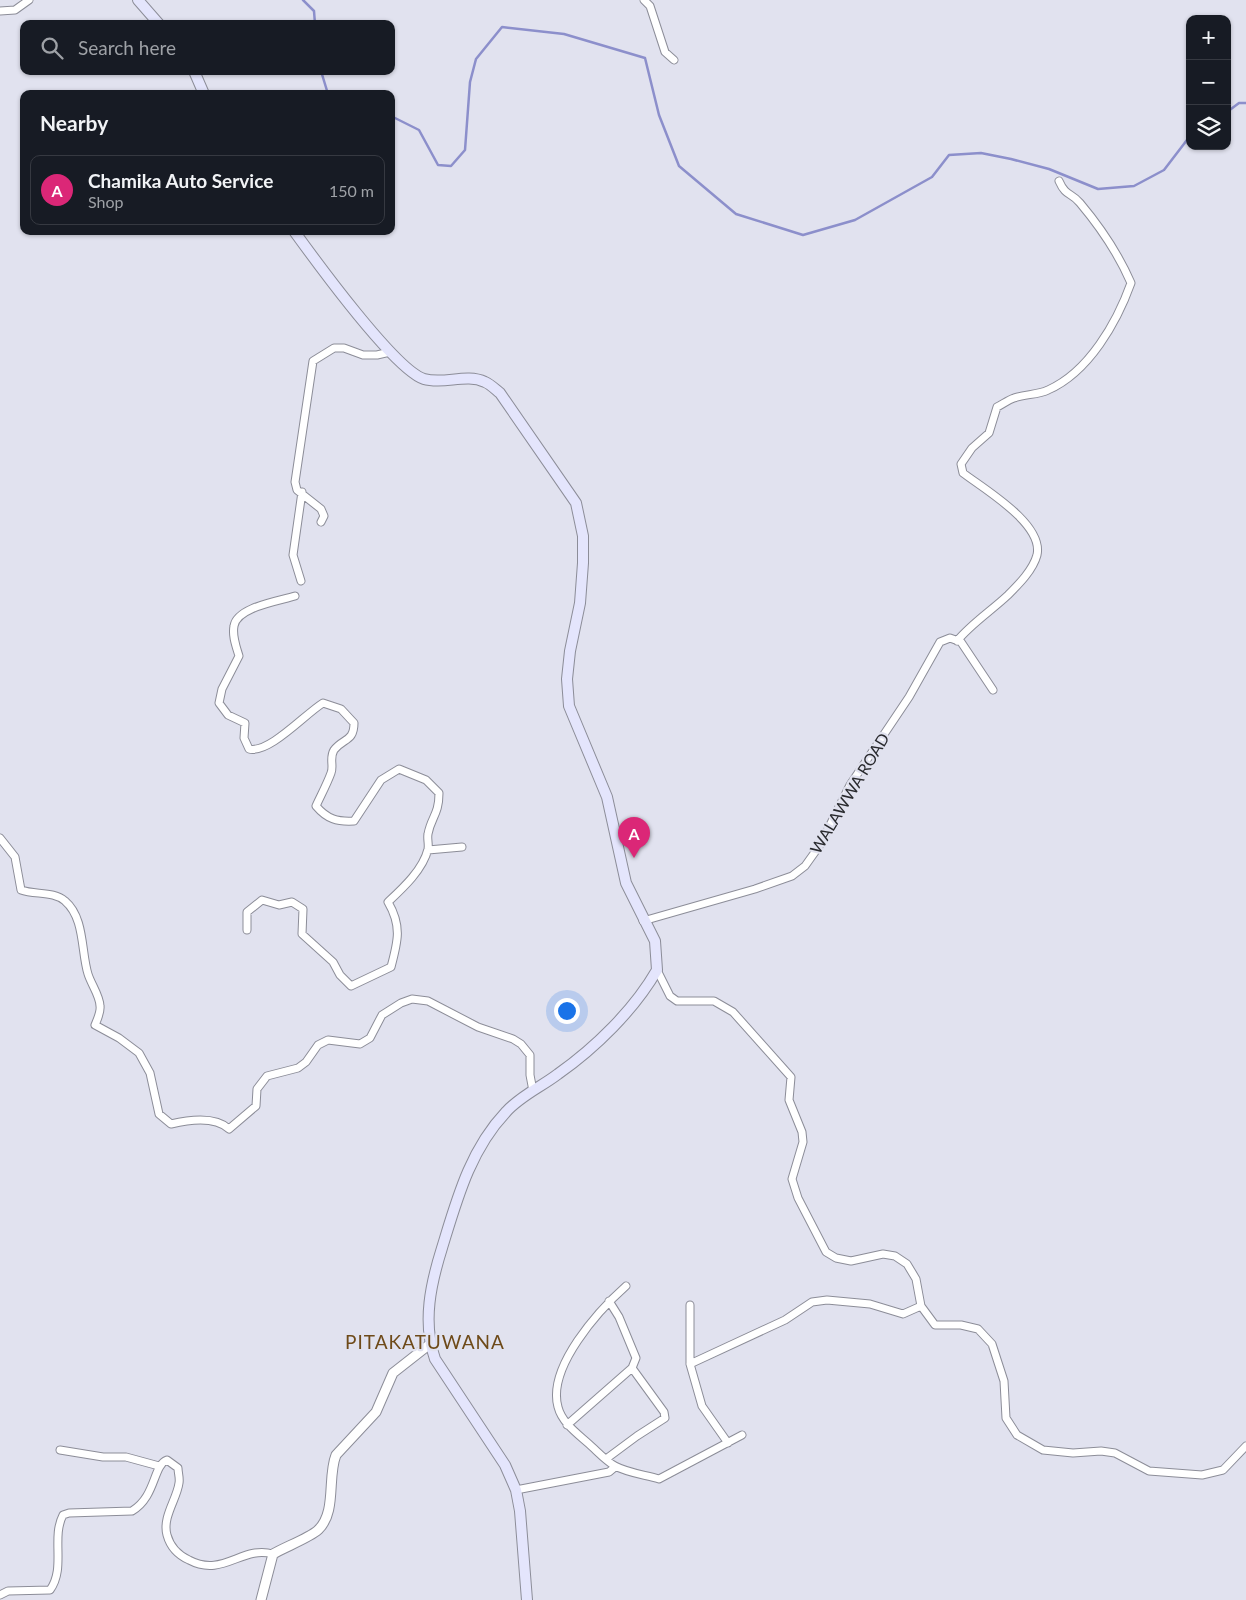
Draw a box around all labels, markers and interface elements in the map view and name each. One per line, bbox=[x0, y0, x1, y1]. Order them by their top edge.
map controls bbox=[1186, 15, 1231, 150]
button: + bbox=[1186, 15, 1231, 60]
search box bbox=[20, 20, 395, 75]
icon: search bbox=[38, 34, 66, 62]
text: Search here bbox=[78, 36, 176, 59]
button: − bbox=[1186, 60, 1231, 105]
button: layers bbox=[1186, 105, 1231, 150]
text: Nearby bbox=[40, 110, 108, 135]
text: Chamika Auto Service bbox=[88, 169, 273, 192]
text: A bbox=[51, 181, 63, 200]
text: 150 m bbox=[329, 181, 374, 200]
text: Shop bbox=[88, 192, 124, 211]
street label: WALAWWA ROAD bbox=[805, 729, 893, 857]
pin: A bbox=[618, 817, 650, 858]
your location bbox=[554, 998, 580, 1024]
district label: PITAKATUWANA bbox=[345, 1330, 505, 1353]

